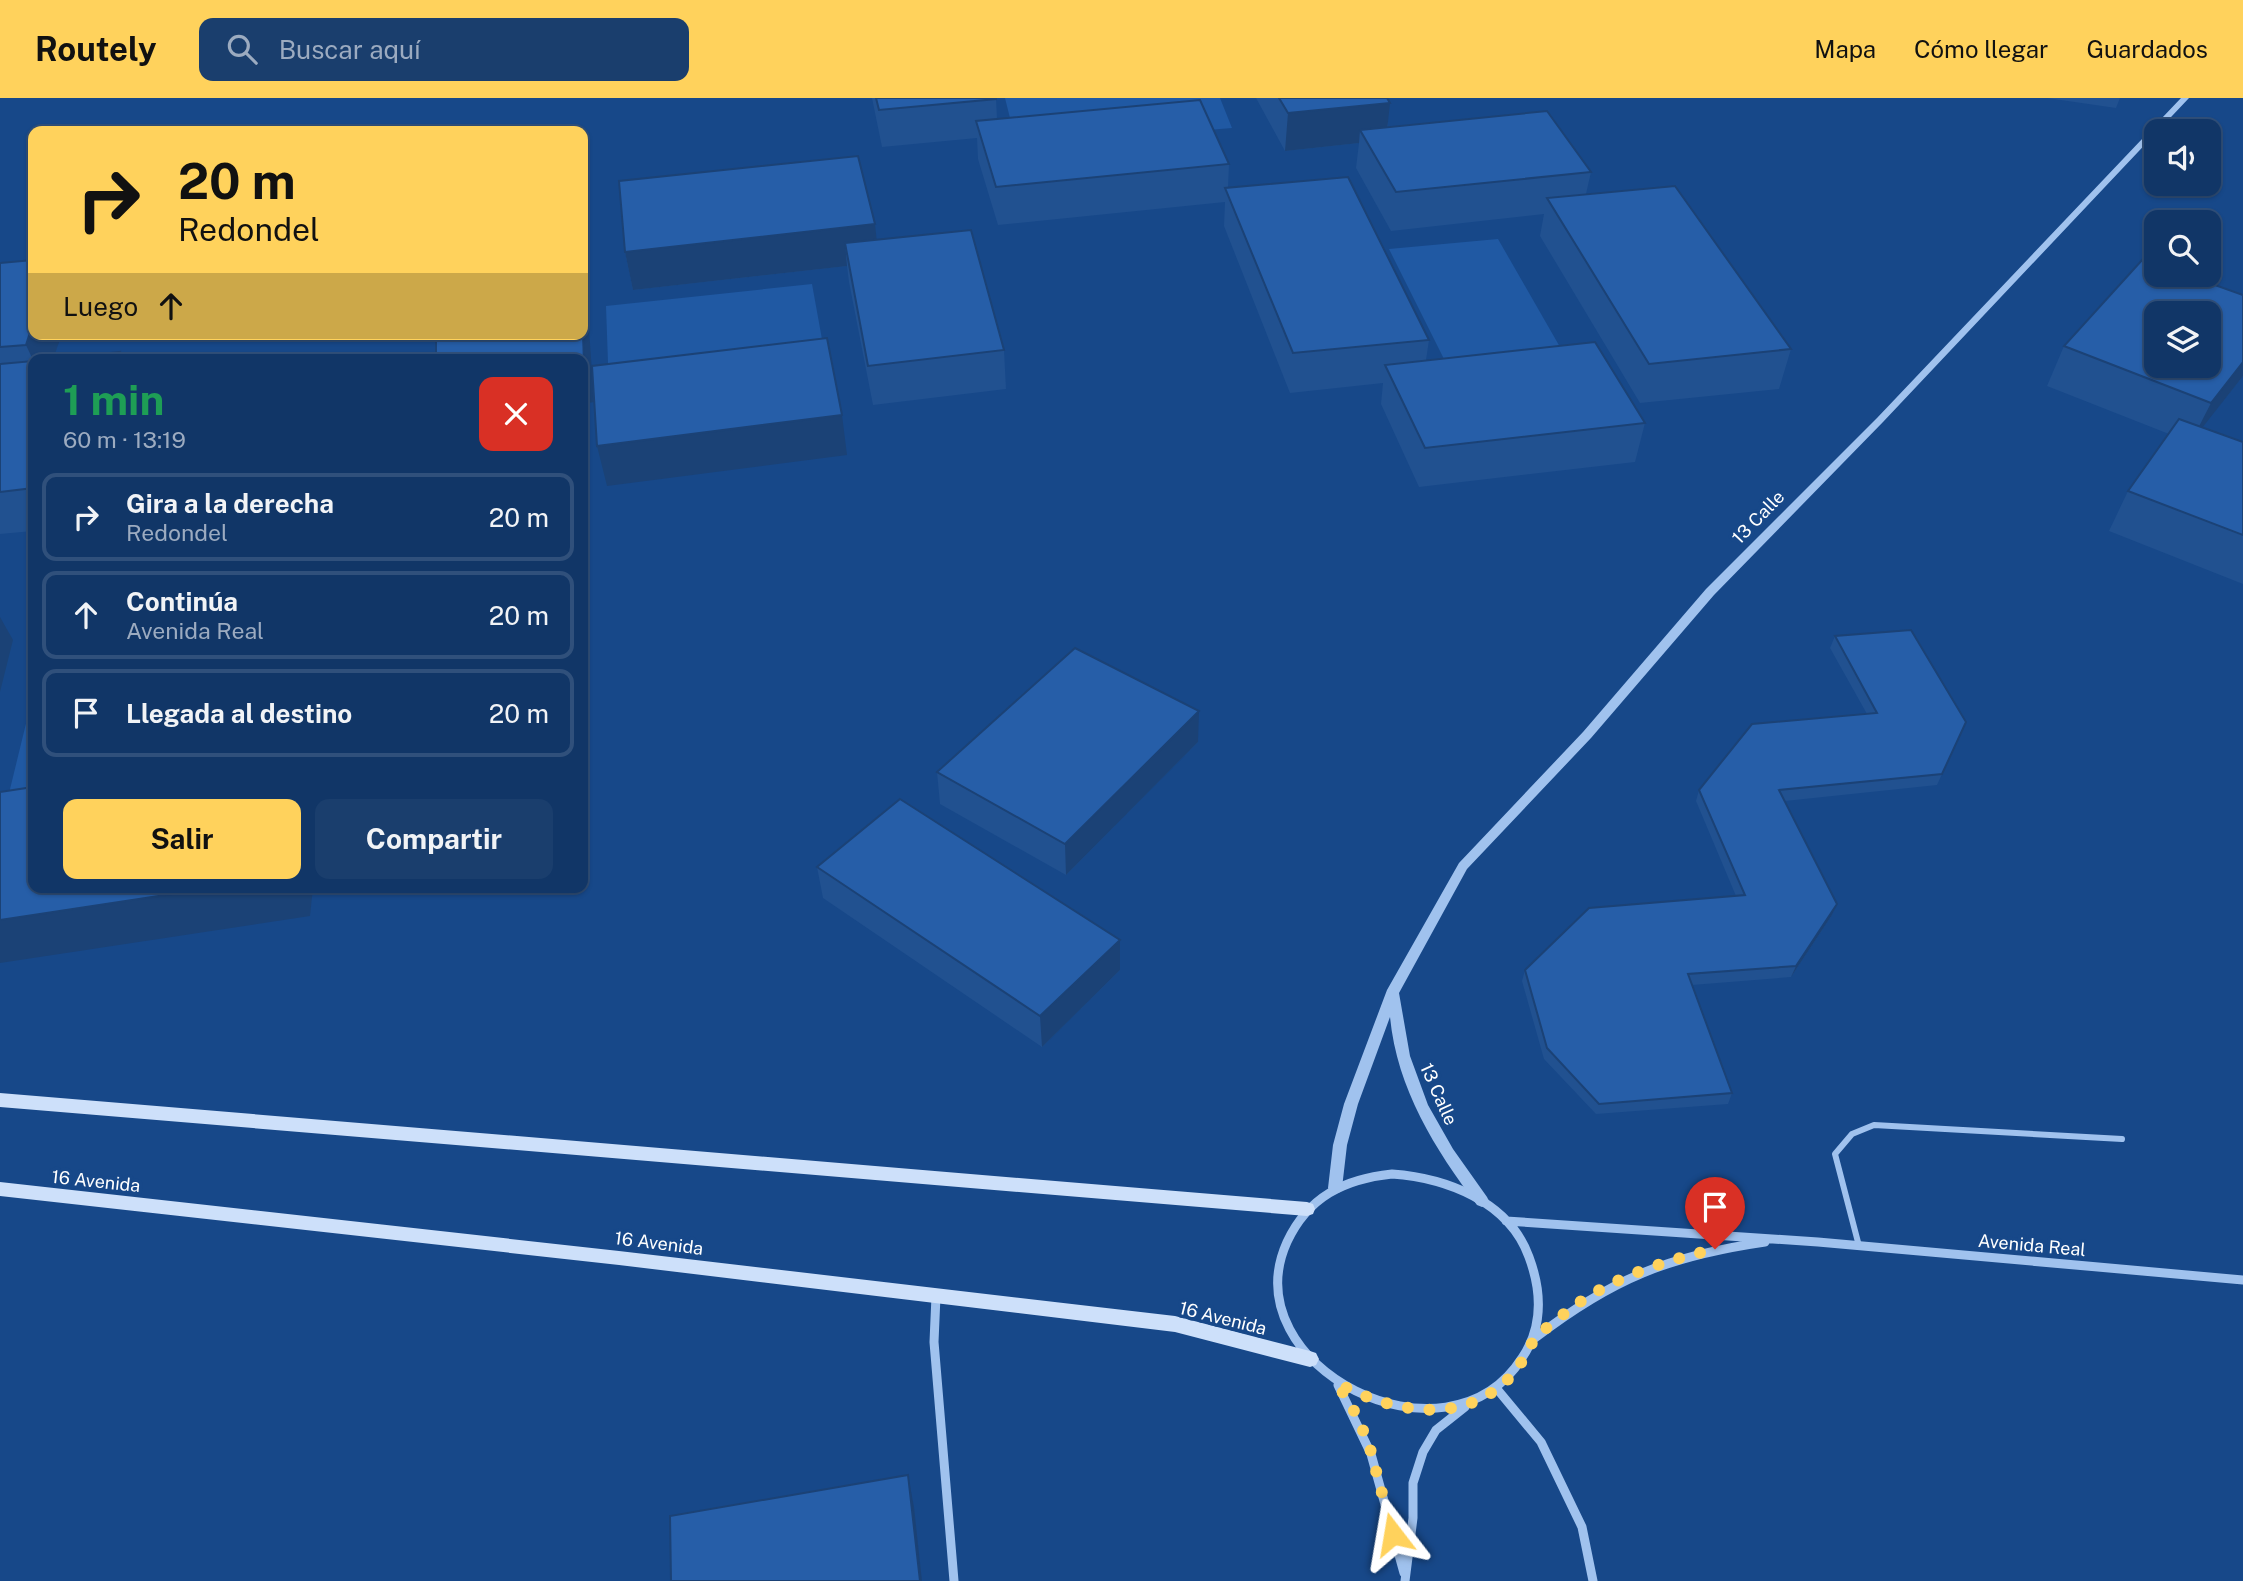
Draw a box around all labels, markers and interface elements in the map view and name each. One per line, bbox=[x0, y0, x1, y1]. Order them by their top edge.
search box bbox=[199, 18, 689, 81]
text: Routely bbox=[35, 30, 157, 68]
icon: search bbox=[223, 30, 261, 68]
text: Buscar aquí bbox=[279, 34, 421, 65]
text: Mapa bbox=[1814, 35, 1876, 63]
text: Cómo llegar bbox=[1914, 35, 2048, 63]
text: Guardados bbox=[2086, 35, 2208, 63]
map controls bbox=[2144, 119, 2221, 378]
button: sound bbox=[2144, 119, 2221, 196]
text: 20 m bbox=[178, 152, 296, 210]
icon: right bbox=[63, 154, 154, 245]
button: search bbox=[2144, 210, 2221, 287]
text: Redondel bbox=[178, 211, 320, 248]
icon: ahead bbox=[152, 287, 190, 325]
text: Luego bbox=[63, 291, 138, 322]
button: layers bbox=[2144, 301, 2221, 378]
text: 1 min bbox=[63, 375, 164, 424]
button: close bbox=[479, 377, 553, 451]
text: 60 m · 13:19 bbox=[63, 426, 186, 453]
street label: 13 Calle bbox=[1728, 486, 1788, 548]
text: Gira a la derecha bbox=[126, 488, 334, 519]
icon: right bbox=[67, 498, 105, 536]
text: 20 m bbox=[489, 502, 549, 533]
text: Redondel bbox=[126, 519, 228, 546]
text: Continúa bbox=[126, 586, 238, 617]
icon: ahead bbox=[67, 596, 105, 634]
text: 20 m bbox=[489, 600, 549, 631]
text: Avenida Real bbox=[126, 617, 264, 644]
icon: arrive bbox=[67, 694, 105, 732]
text: Llegada al destino bbox=[126, 698, 352, 729]
text: 20 m bbox=[489, 698, 549, 729]
button: Salir bbox=[63, 799, 301, 879]
button: Compartir bbox=[315, 799, 553, 879]
street label: 13 Calle bbox=[1416, 1060, 1462, 1128]
street label: 16 Avenida bbox=[51, 1166, 141, 1196]
pin bbox=[1685, 1177, 1745, 1249]
icon: arrive bbox=[1696, 1188, 1734, 1226]
street label: 16 Avenida bbox=[613, 1227, 705, 1259]
street label: Avenida Real bbox=[1977, 1230, 2087, 1260]
street label: 16 Avenida bbox=[1177, 1297, 1269, 1339]
position arrow bbox=[1356, 1497, 1430, 1571]

